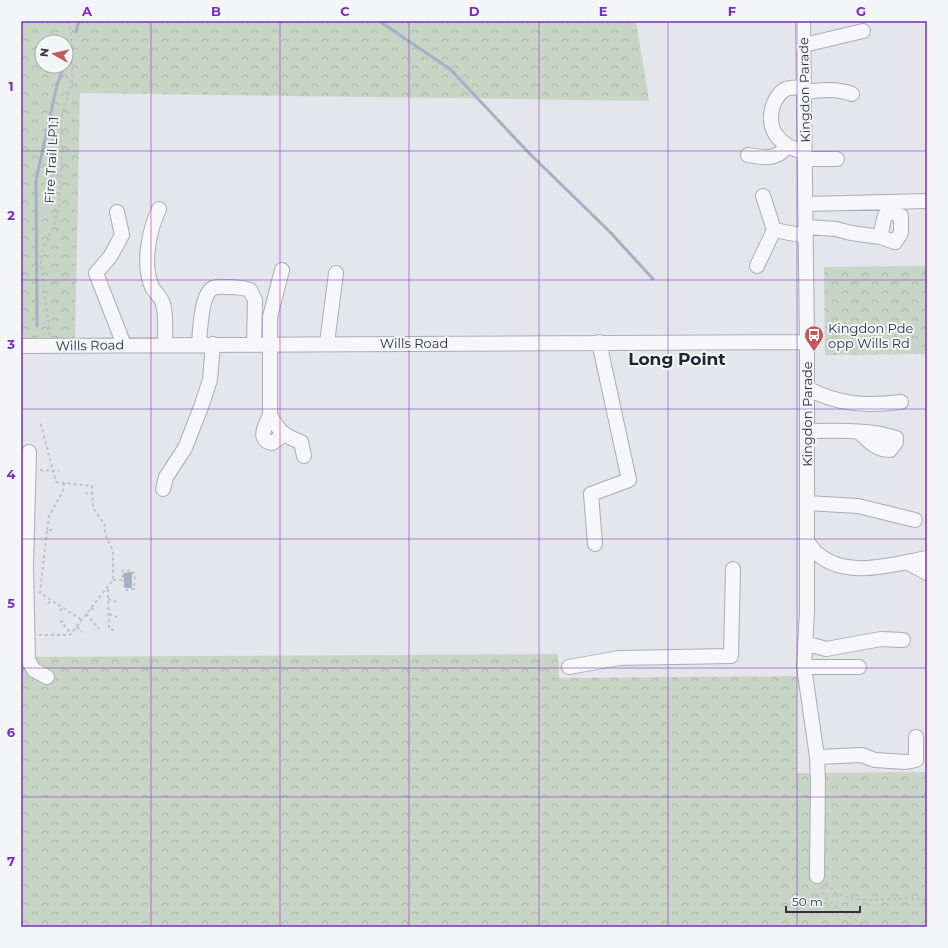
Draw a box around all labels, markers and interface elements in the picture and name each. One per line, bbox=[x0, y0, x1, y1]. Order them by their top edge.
text: A bbox=[81, 3, 93, 19]
text: B bbox=[211, 3, 221, 19]
text: C bbox=[340, 3, 350, 19]
text: D bbox=[469, 3, 480, 19]
text: E bbox=[599, 3, 608, 19]
text: F bbox=[728, 3, 736, 19]
text: G bbox=[856, 3, 866, 19]
north arrow bbox=[34, 34, 74, 74]
street label: Kingdon Parade bbox=[795, 37, 813, 143]
text: N bbox=[37, 47, 52, 58]
text: 1 bbox=[8, 78, 14, 94]
street label: Fire Trail LP1.1 bbox=[41, 116, 61, 204]
text: 2 bbox=[7, 207, 15, 223]
place label: Kingdon Pde opp Wills Rd bbox=[828, 320, 914, 351]
bus stop icon: Kingdon Pde opp Wills Rd bbox=[803, 324, 825, 352]
street label: Wills Road bbox=[380, 335, 448, 351]
text: 3 bbox=[6, 336, 15, 352]
street label: Wills Road bbox=[56, 336, 124, 354]
district label: Long Point bbox=[628, 349, 726, 369]
street label: Kingdon Parade bbox=[799, 361, 815, 467]
text: 4 bbox=[7, 466, 16, 482]
text: 5 bbox=[7, 595, 15, 611]
text: 6 bbox=[7, 724, 16, 740]
text: 7 bbox=[7, 853, 15, 869]
scale bar bbox=[786, 888, 860, 914]
text: 50 m bbox=[792, 894, 823, 909]

